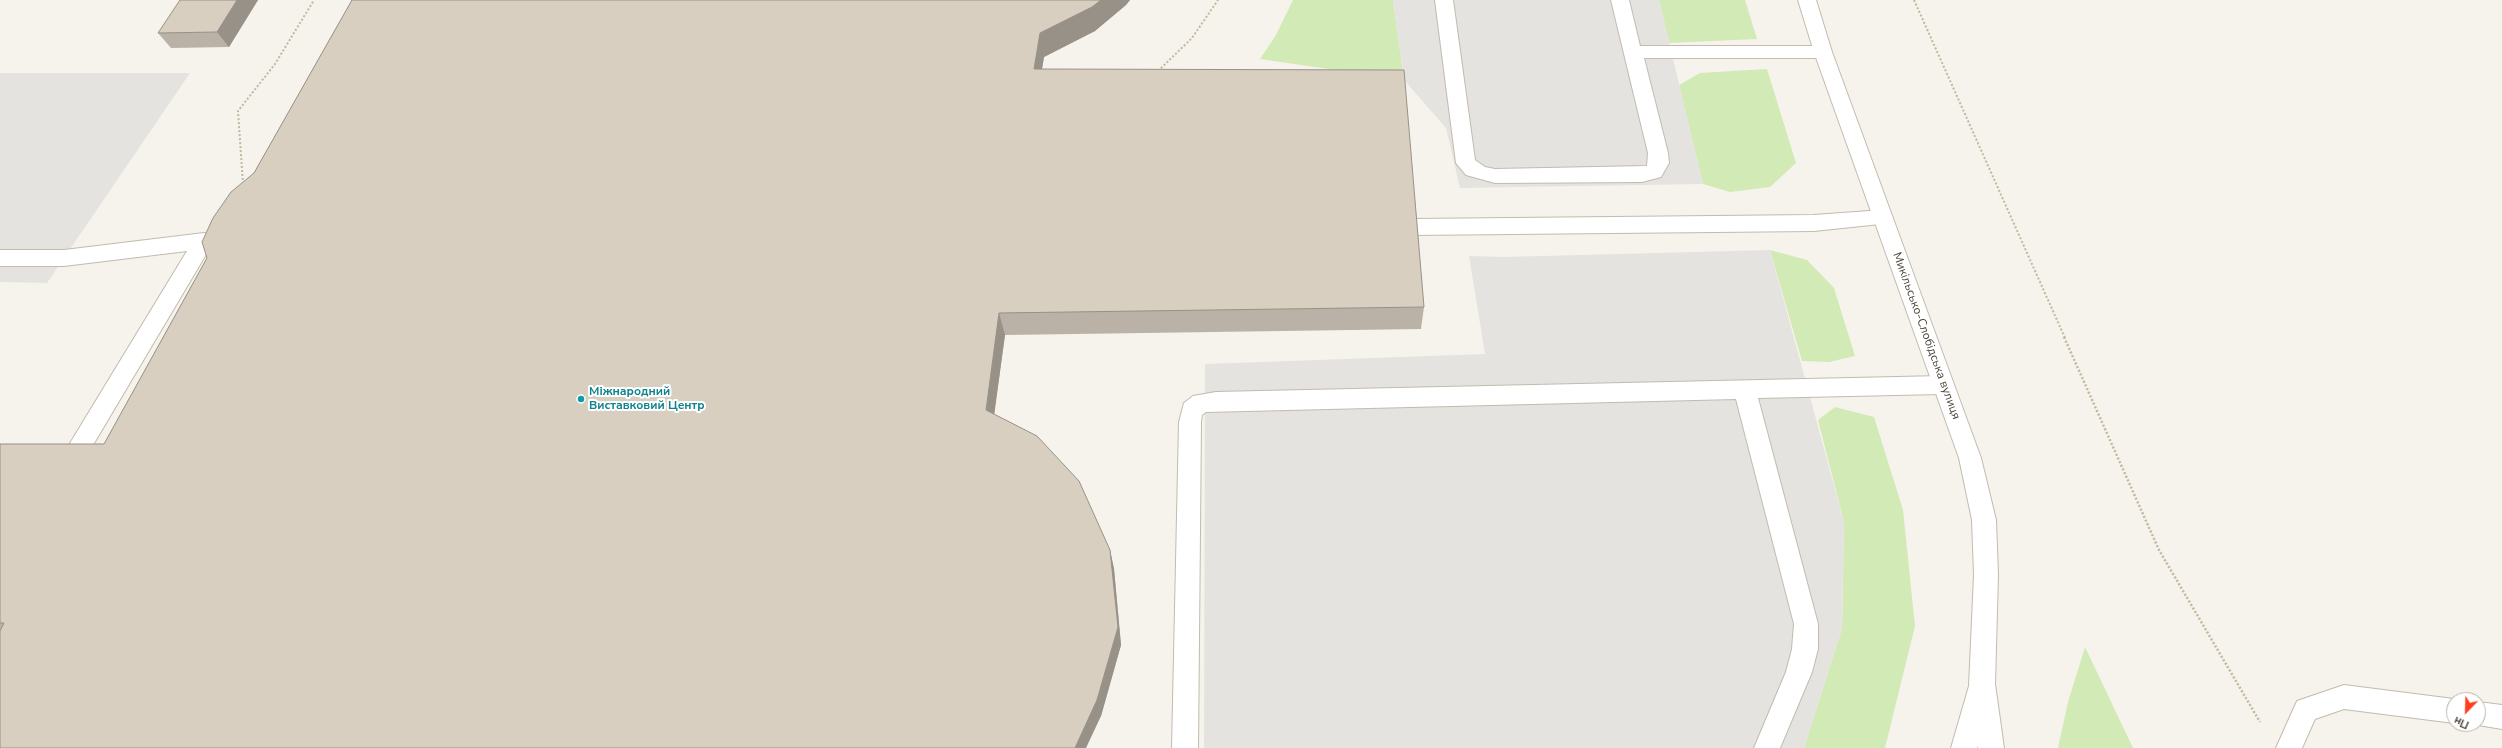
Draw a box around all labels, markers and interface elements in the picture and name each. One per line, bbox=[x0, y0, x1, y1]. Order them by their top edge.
street label: Микільсько-Слобідська вулиця bbox=[1889, 250, 1963, 422]
place label: Міжнародний Виставковий Центр bbox=[589, 385, 705, 413]
marker: Міжнародний Виставковий Центр bbox=[576, 394, 586, 404]
north arrow bbox=[2446, 692, 2486, 732]
text: Пн bbox=[2452, 713, 2471, 732]

